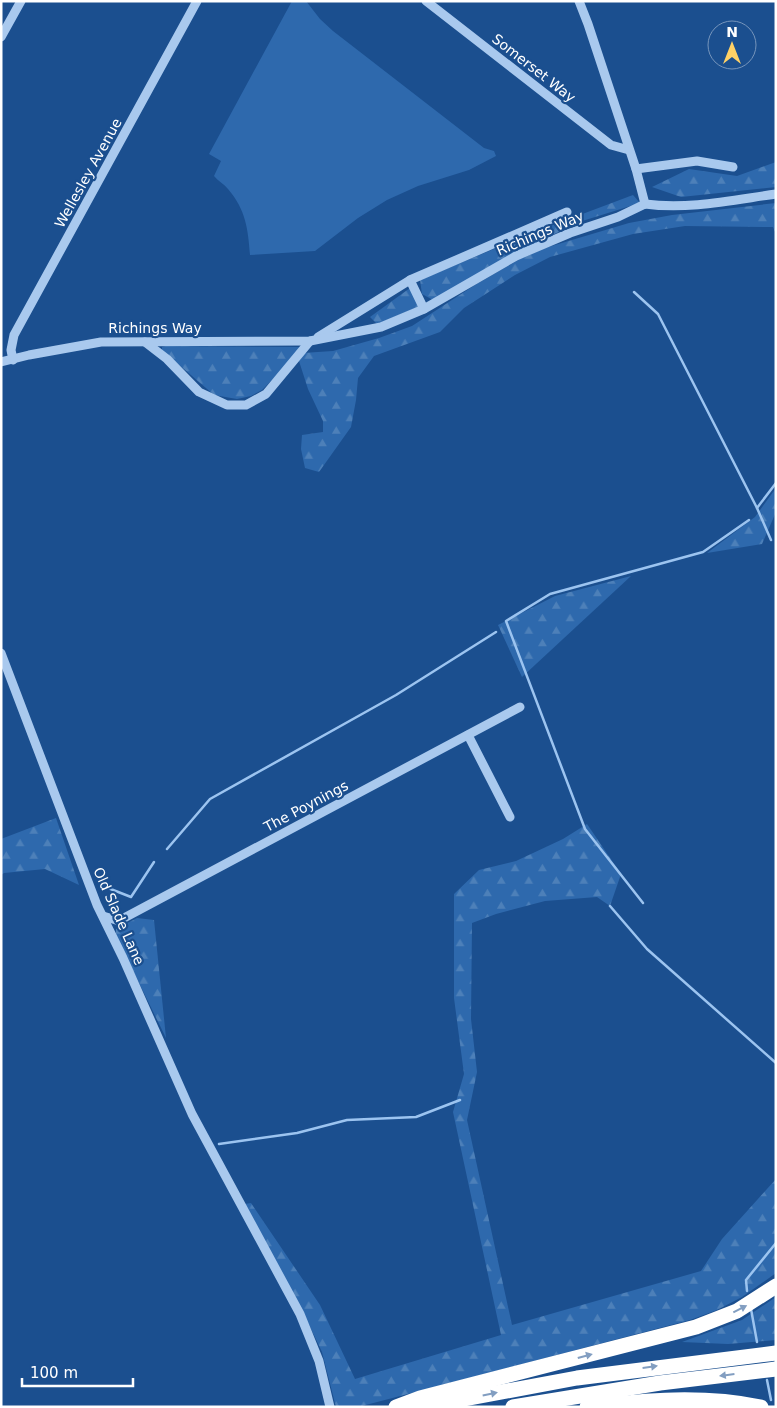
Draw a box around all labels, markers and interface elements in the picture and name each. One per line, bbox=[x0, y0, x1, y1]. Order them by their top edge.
north arrow bbox=[707, 20, 757, 70]
text: N bbox=[726, 24, 738, 40]
street label: Somerset Way bbox=[489, 31, 579, 105]
street label: Wellesley Avenue bbox=[51, 116, 125, 230]
street label: Richings Way bbox=[494, 207, 586, 259]
street label: Richings Way bbox=[108, 320, 202, 336]
street label: The Poynings bbox=[260, 777, 351, 835]
street label: Old Slade Lane bbox=[90, 865, 148, 967]
one-way arrow bbox=[733, 1305, 747, 1313]
one-way arrow bbox=[577, 1352, 592, 1360]
scale bar bbox=[22, 1356, 134, 1388]
one-way arrow bbox=[642, 1363, 658, 1371]
text: 100 m bbox=[30, 1364, 78, 1382]
one-way arrow bbox=[719, 1371, 735, 1379]
one-way arrow bbox=[482, 1390, 497, 1398]

